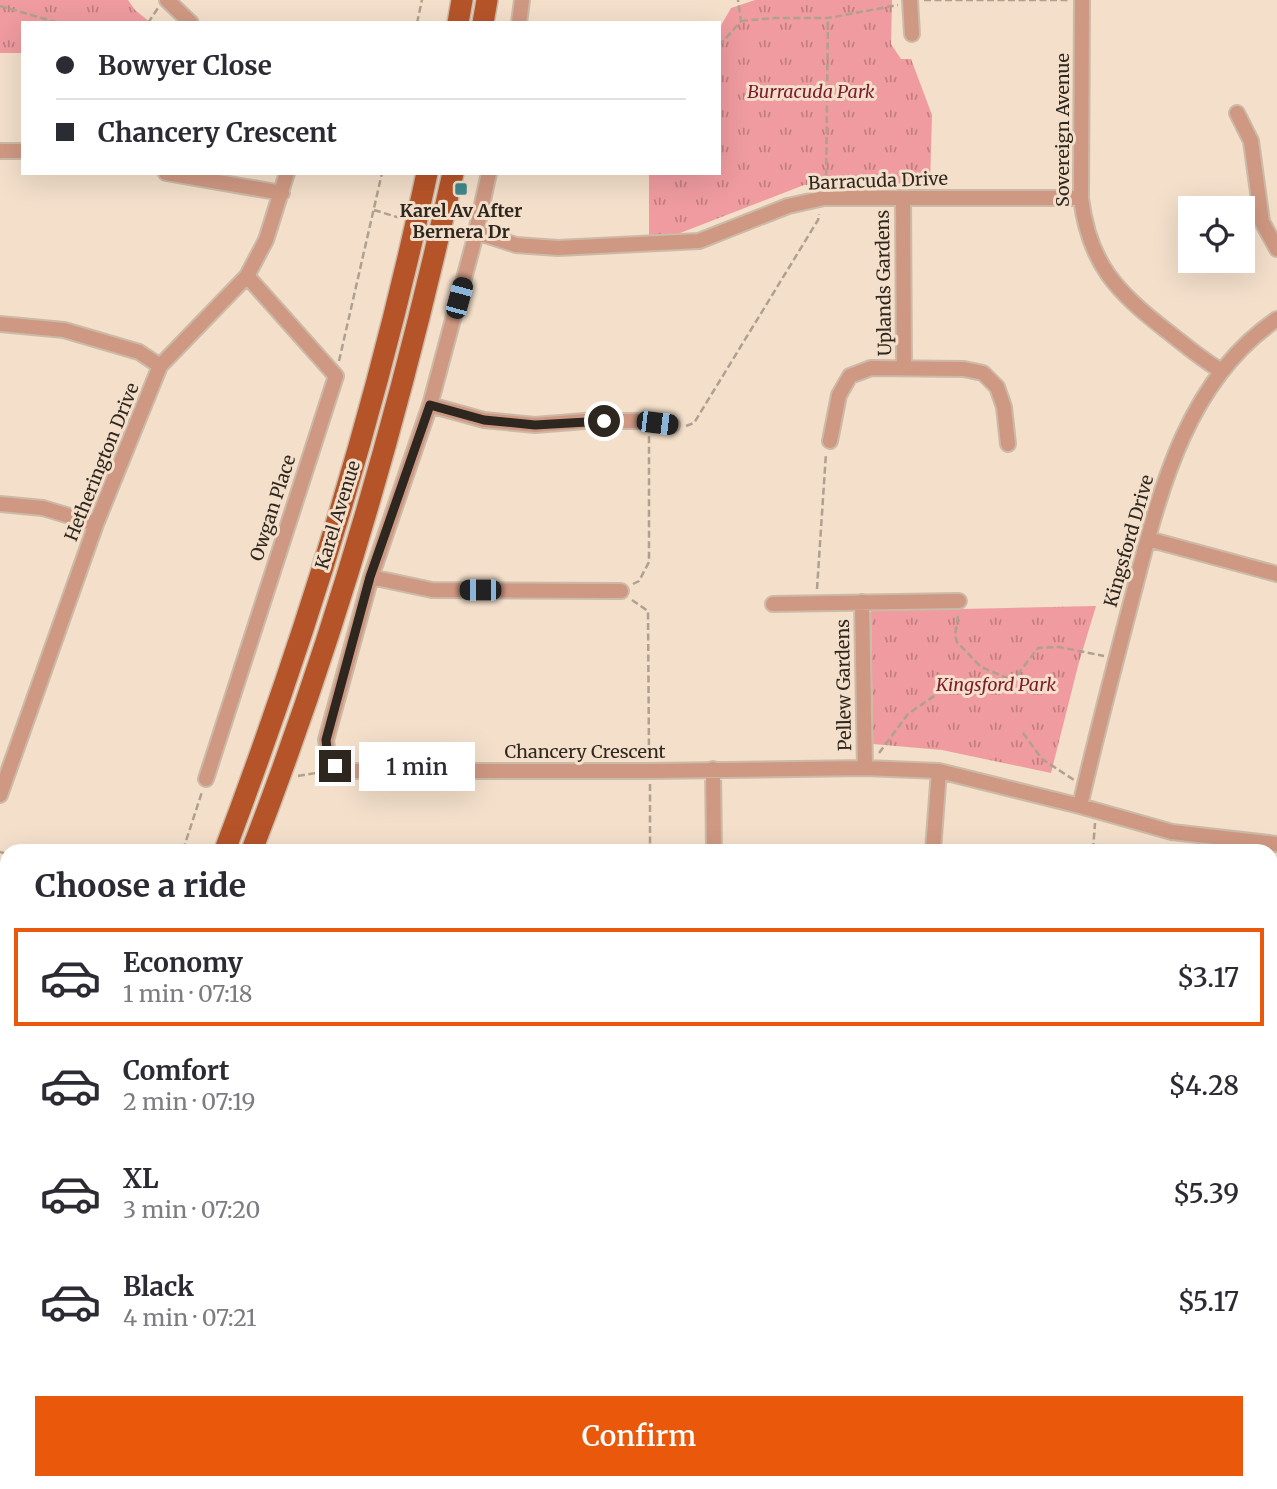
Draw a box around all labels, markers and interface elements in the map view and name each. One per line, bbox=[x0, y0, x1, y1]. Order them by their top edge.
text: Bowyer Close bbox=[98, 49, 272, 82]
street label: Sovereign Avenue bbox=[1051, 53, 1074, 207]
park label: Burracuda Park bbox=[747, 80, 875, 103]
text: Chancery Crescent bbox=[98, 116, 337, 149]
street label: Barracuda Drive bbox=[808, 167, 948, 194]
marker: Karel Av After Bernera Dr bbox=[453, 181, 469, 197]
map controls bbox=[1178, 196, 1255, 273]
button: locate bbox=[1178, 196, 1255, 273]
place label: Karel Av After Bernera Dr bbox=[400, 199, 522, 243]
street label: Uplands Gardens bbox=[871, 209, 896, 356]
car bbox=[444, 275, 475, 321]
street label: Hetherington Drive bbox=[59, 379, 144, 544]
route start bbox=[588, 405, 620, 437]
car bbox=[635, 410, 680, 436]
street label: Owgan Place bbox=[245, 452, 300, 564]
street label: Karel Avenue bbox=[310, 458, 365, 572]
street label: Kingsford Drive bbox=[1099, 472, 1158, 610]
car bbox=[460, 580, 502, 601]
street label: Pellew Gardens bbox=[831, 619, 856, 751]
park label: Kingsford Park bbox=[935, 673, 1056, 696]
street label: Chancery Crescent bbox=[504, 740, 666, 763]
callout: 1 min bbox=[360, 742, 475, 790]
route end bbox=[319, 750, 351, 782]
text: 1 min bbox=[386, 752, 448, 781]
text: Choose a ride bbox=[35, 866, 246, 906]
icon: car bbox=[39, 946, 102, 1009]
text: Economy bbox=[123, 946, 243, 979]
text: $3.17 bbox=[1177, 961, 1239, 994]
text: 1 min · 07:18 bbox=[123, 979, 252, 1008]
icon: car bbox=[39, 1054, 102, 1117]
text: Comfort bbox=[123, 1054, 229, 1087]
text: $4.28 bbox=[1168, 1069, 1239, 1102]
text: 2 min · 07:19 bbox=[123, 1087, 255, 1116]
icon: car bbox=[39, 1162, 102, 1225]
text: XL bbox=[123, 1162, 159, 1195]
text: $5.39 bbox=[1173, 1177, 1239, 1210]
text: 3 min · 07:20 bbox=[123, 1195, 260, 1224]
icon: car bbox=[39, 1270, 102, 1333]
text: Black bbox=[123, 1270, 194, 1303]
text: $5.17 bbox=[1178, 1285, 1239, 1318]
text: 4 min · 07:21 bbox=[123, 1303, 257, 1332]
button: Confirm bbox=[35, 1396, 1243, 1476]

